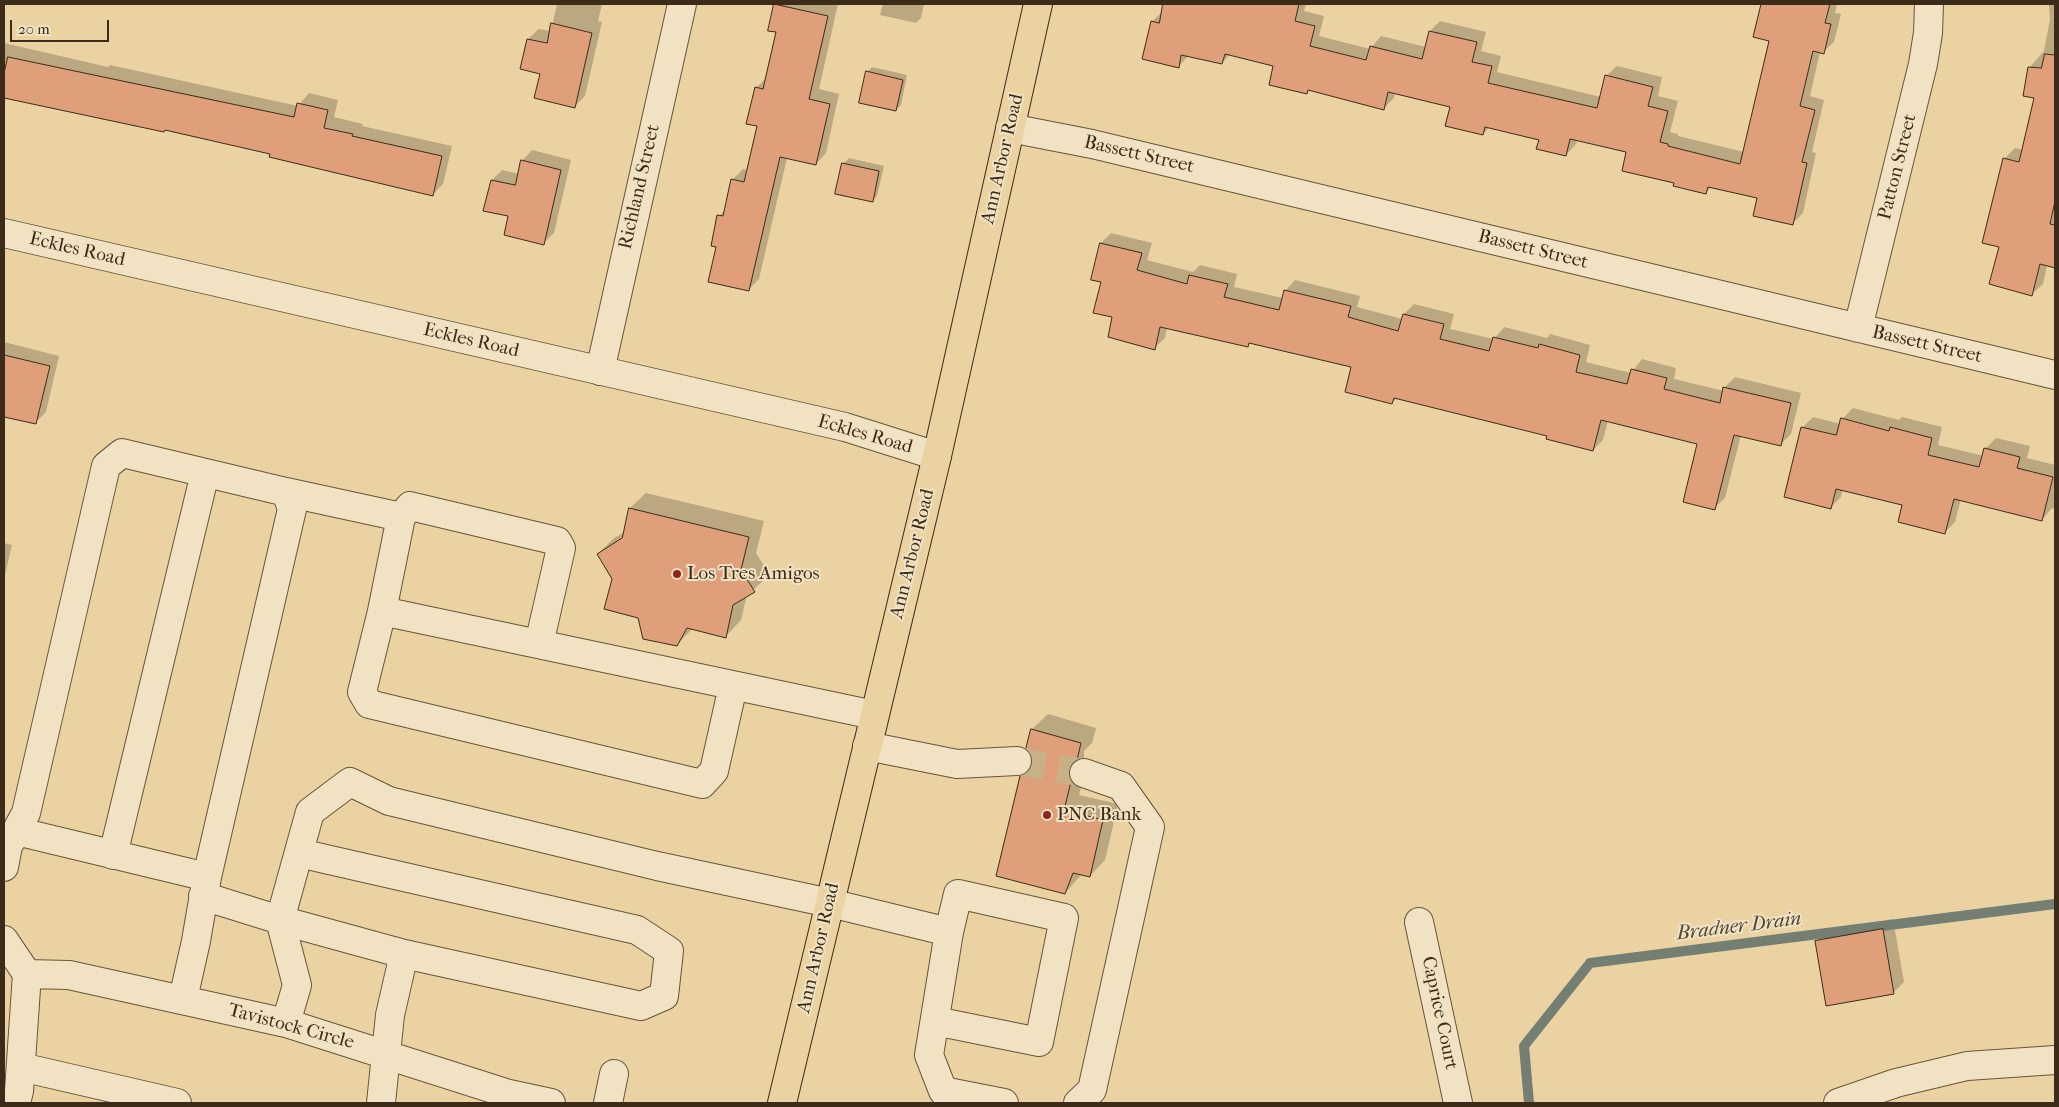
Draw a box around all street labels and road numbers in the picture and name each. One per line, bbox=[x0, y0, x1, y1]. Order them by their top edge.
street label: Ann Arbor Road bbox=[977, 92, 1029, 226]
street label: Patton Street bbox=[1874, 112, 1922, 222]
street label: Richland Street bbox=[615, 122, 665, 252]
street label: Bassett Street bbox=[1082, 131, 1196, 179]
street label: Bassett Street bbox=[1476, 225, 1590, 275]
street label: Eckles Road bbox=[27, 228, 127, 272]
street label: Eckles Road bbox=[421, 319, 521, 363]
street label: Bassett Street bbox=[1870, 321, 1984, 369]
street label: Eckles Road bbox=[815, 411, 915, 459]
street label: Ann Arbor Road bbox=[886, 487, 940, 621]
street label: Ann Arbor Road bbox=[793, 881, 845, 1015]
street label: Caprice Court bbox=[1416, 954, 1462, 1072]
street label: Tavistock Circle bbox=[226, 999, 356, 1055]

